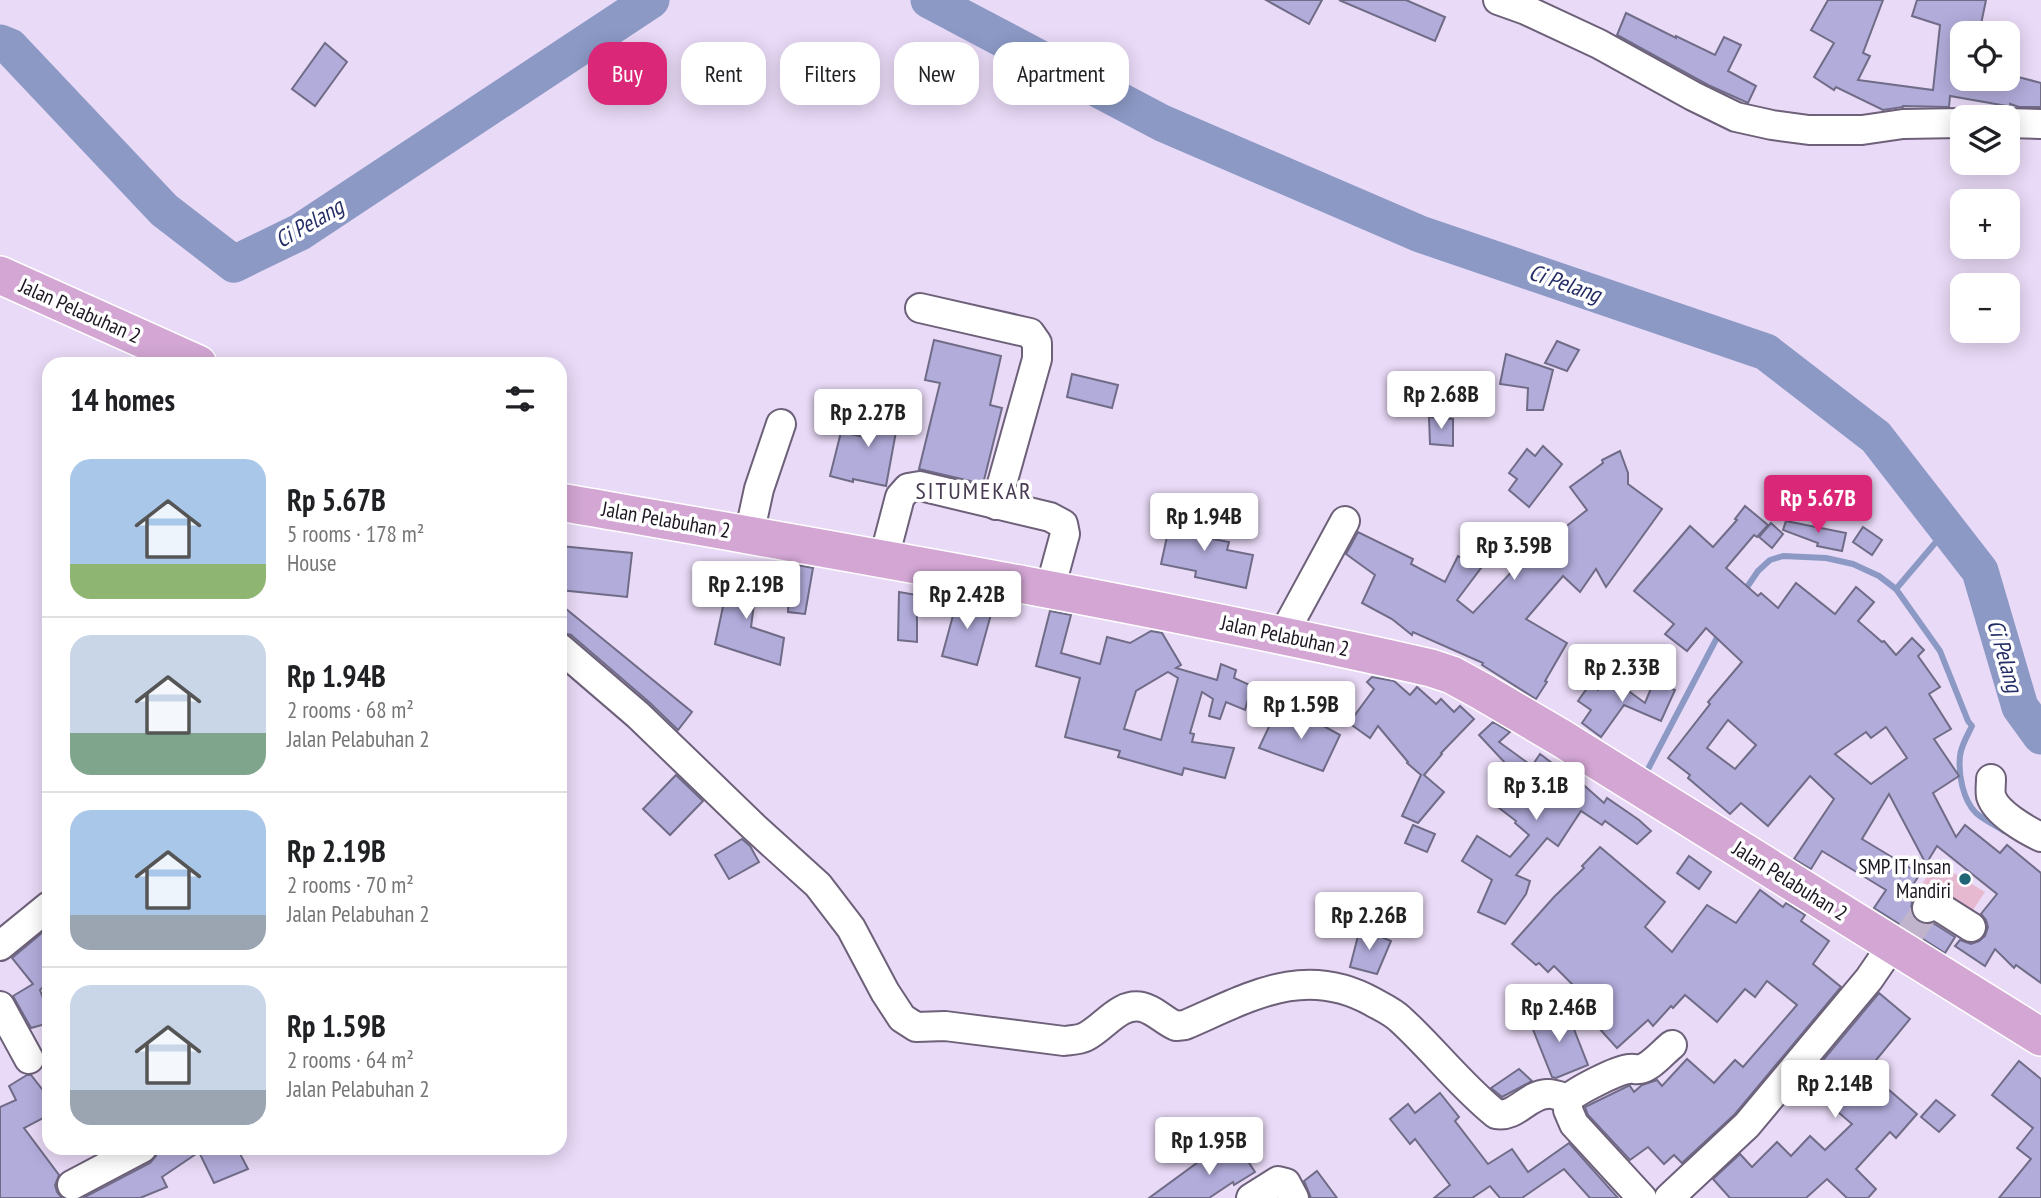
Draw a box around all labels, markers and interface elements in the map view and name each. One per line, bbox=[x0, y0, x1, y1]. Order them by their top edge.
map controls bbox=[1950, 21, 2020, 343]
button: locate bbox=[1950, 21, 2020, 91]
chip: Buy bbox=[588, 42, 667, 105]
chip: Rent bbox=[681, 42, 766, 105]
chip: Filters bbox=[780, 42, 880, 105]
chip: New bbox=[894, 42, 979, 105]
chip: Apartment bbox=[993, 42, 1129, 105]
button: layers bbox=[1950, 105, 2020, 175]
button: + bbox=[1950, 189, 2020, 259]
water label: Ci Pelang bbox=[269, 190, 350, 254]
water label: Ci Pelang bbox=[1525, 257, 1607, 309]
street label: Jalan Pelabuhan 2 bbox=[14, 271, 145, 349]
button: − bbox=[1950, 273, 2020, 343]
pin: Rp 2.68B bbox=[1369, 372, 1513, 431]
text: Rp 2.68B bbox=[1403, 379, 1479, 408]
text: 14 homes bbox=[70, 380, 175, 419]
icon: filters bbox=[501, 380, 539, 418]
pin: Rp 2.27B bbox=[796, 390, 940, 449]
text: Rp 2.27B bbox=[830, 397, 906, 426]
district label: SITUMEKAR bbox=[916, 475, 1032, 506]
pin: Rp 5.67B bbox=[1746, 476, 1890, 535]
text: Rp 5.67B bbox=[287, 480, 386, 519]
text: Rp 5.67B bbox=[1780, 483, 1856, 512]
icon: home bbox=[126, 487, 210, 571]
pin: Rp 1.94B bbox=[1132, 494, 1276, 553]
street label: Jalan Pelabuhan 2 bbox=[599, 495, 733, 544]
text: Rp 1.94B bbox=[1166, 501, 1242, 530]
text: 5 rooms · 178 m² bbox=[287, 519, 424, 548]
pin: Rp 3.59B bbox=[1442, 522, 1586, 582]
text: Rp 3.59B bbox=[1476, 530, 1552, 559]
text: House bbox=[287, 548, 337, 577]
pin: Rp 2.19B bbox=[674, 562, 818, 621]
text: Rp 2.19B bbox=[708, 569, 784, 598]
pin: Rp 2.42B bbox=[895, 572, 1039, 631]
text: Rp 2.42B bbox=[929, 579, 1005, 608]
street label: Jalan Pelabuhan 2 bbox=[1218, 609, 1352, 662]
water label: Ci Pelang bbox=[1981, 616, 2030, 698]
pin: Rp 2.33B bbox=[1550, 644, 1694, 704]
text: Rp 2.33B bbox=[1584, 652, 1660, 681]
text: Rp 1.94B bbox=[287, 656, 386, 695]
icon: home bbox=[126, 663, 210, 747]
pin: Rp 1.59B bbox=[1229, 682, 1373, 741]
text: Rp 1.59B bbox=[1263, 689, 1339, 718]
text: 2 rooms · 68 m² bbox=[287, 695, 414, 724]
text: Jalan Pelabuhan 2 bbox=[287, 724, 430, 753]
pin: Rp 3.1B bbox=[1471, 762, 1601, 822]
text: Rp 3.1B bbox=[1504, 770, 1568, 799]
text: Rp 2.19B bbox=[287, 831, 386, 870]
street label: Jalan Pelabuhan 2 bbox=[1727, 834, 1853, 927]
icon: home bbox=[126, 838, 210, 922]
place label: SMP IT Insan Mandiri bbox=[1858, 853, 1951, 904]
text: 2 rooms · 70 m² bbox=[287, 870, 414, 899]
marker: SMP IT Insan Mandiri bbox=[1957, 871, 1973, 887]
pin: Rp 2.26B bbox=[1297, 892, 1441, 952]
text: Jalan Pelabuhan 2 bbox=[287, 899, 430, 928]
text: Rp 2.26B bbox=[1331, 900, 1407, 929]
pin: Rp 2.46B bbox=[1487, 984, 1631, 1044]
text: Rp 2.46B bbox=[1521, 992, 1597, 1021]
text: Rp 1.59B bbox=[287, 1006, 386, 1045]
icon: home bbox=[126, 1013, 210, 1097]
text: 2 rooms · 64 m² bbox=[287, 1045, 414, 1074]
pin: Rp 2.14B bbox=[1763, 1060, 1907, 1120]
text: Rp 2.14B bbox=[1797, 1068, 1873, 1097]
text: Jalan Pelabuhan 2 bbox=[287, 1074, 430, 1103]
pin: Rp 1.95B bbox=[1137, 1118, 1281, 1177]
text: Rp 1.95B bbox=[1171, 1125, 1247, 1154]

